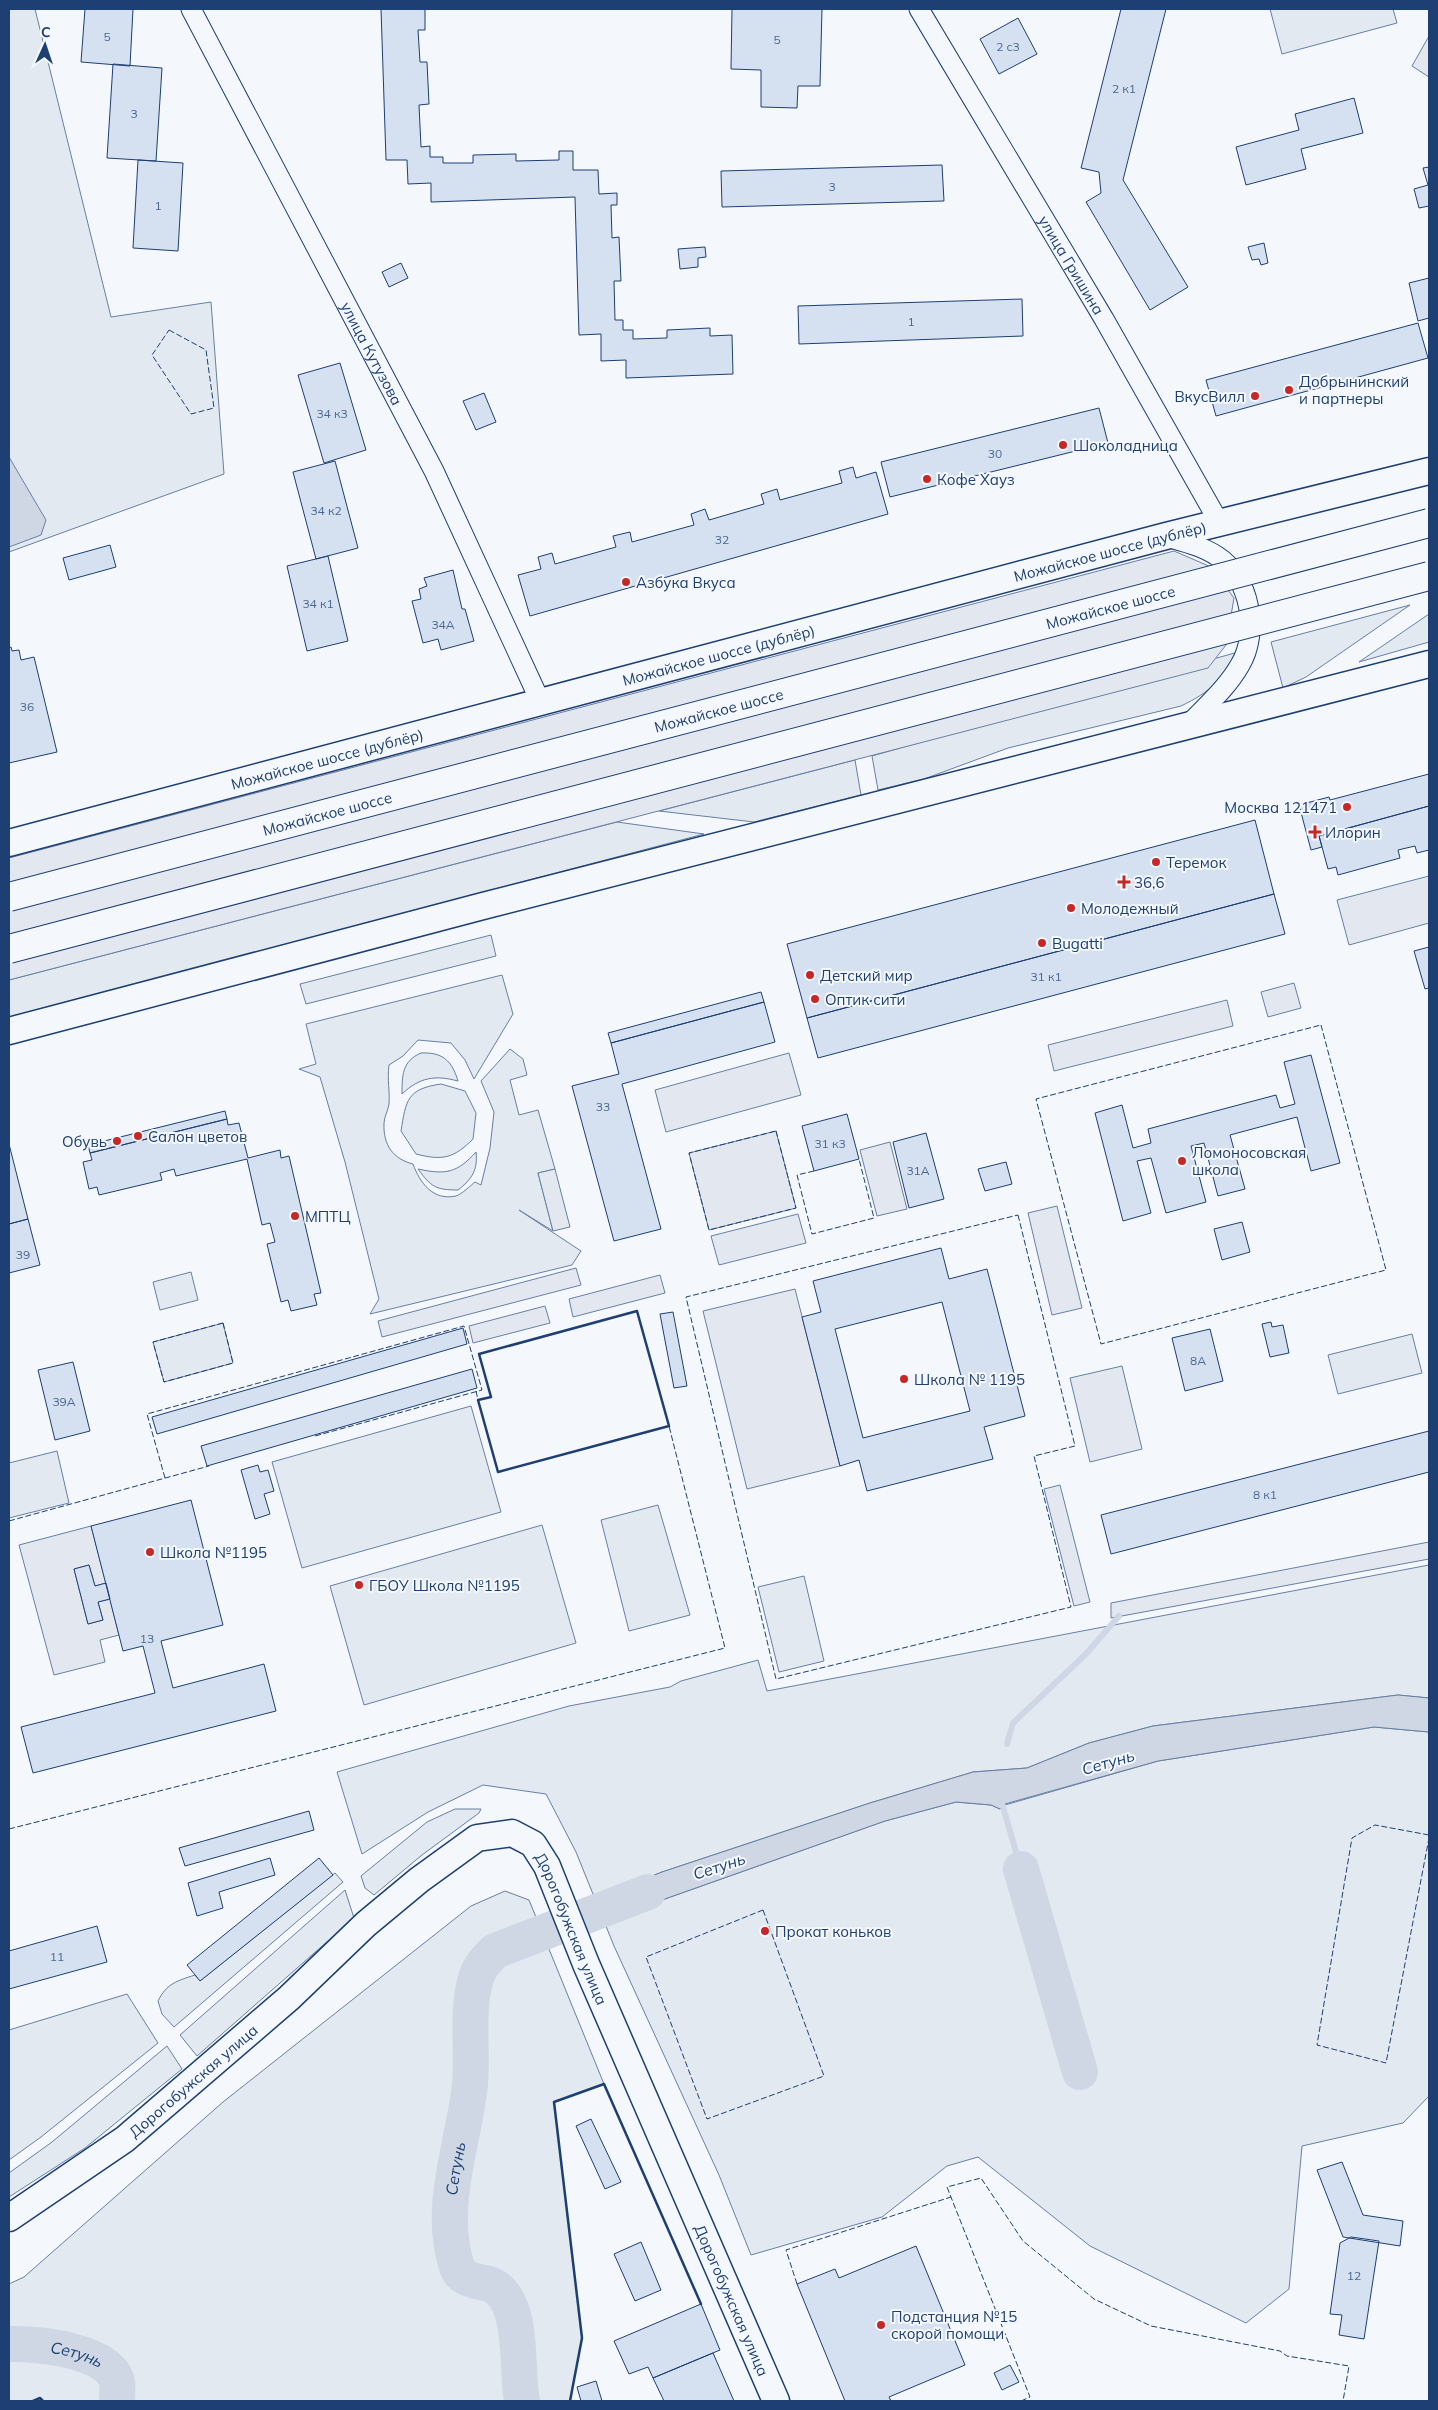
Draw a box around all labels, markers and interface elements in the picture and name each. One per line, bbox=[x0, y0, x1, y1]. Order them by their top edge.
north arrow bbox=[20, 20, 70, 70]
text: С bbox=[40, 23, 51, 41]
house number: 5 bbox=[103, 29, 111, 44]
house number: 5 bbox=[773, 32, 781, 47]
house number: 2 с3 bbox=[996, 39, 1020, 54]
house number: 2 к1 bbox=[1112, 81, 1136, 96]
house number: 3 bbox=[130, 106, 138, 121]
house number: 3 bbox=[828, 179, 836, 194]
house number: 1 bbox=[154, 198, 162, 213]
street label: улица Гришина bbox=[1035, 212, 1109, 318]
street label: улица Кутузова bbox=[337, 298, 407, 408]
house number: 1 bbox=[907, 314, 915, 329]
place label: Добрынинский и партнеры bbox=[1299, 372, 1409, 408]
marker: Добрынинский и партнеры bbox=[1283, 384, 1295, 396]
place label: ВкусВилл bbox=[1174, 387, 1245, 406]
marker: ВкусВилл bbox=[1249, 390, 1261, 402]
house number: 34 к3 bbox=[316, 406, 348, 421]
place label: Шоколадница bbox=[1073, 436, 1178, 455]
marker: Шоколадница bbox=[1057, 439, 1069, 451]
house number: 30 bbox=[988, 446, 1002, 461]
place label: Кофе Хауз bbox=[937, 470, 1015, 489]
marker: Кофе Хауз bbox=[921, 473, 933, 485]
house number: 34 к2 bbox=[310, 503, 342, 518]
street label: Можайское шоссе (дублёр) bbox=[1012, 517, 1208, 586]
house number: 32 bbox=[715, 532, 729, 547]
place label: Азбука Вкуса bbox=[636, 573, 736, 592]
marker: Азбука Вкуса bbox=[620, 576, 632, 588]
street label: Можайское шоссе bbox=[1044, 581, 1177, 633]
house number: 34 к1 bbox=[302, 596, 334, 611]
house number: 34А bbox=[431, 617, 455, 632]
street label: Можайское шоссе (дублёр) bbox=[620, 620, 817, 689]
street label: Можайское шоссе bbox=[652, 684, 785, 736]
house number: 36 bbox=[20, 699, 34, 714]
street label: Можайское шоссе (дублёр) bbox=[229, 724, 425, 793]
street label: Можайское шоссе bbox=[260, 787, 394, 839]
place label: Москва 121471 bbox=[1224, 798, 1337, 817]
marker: Москва 121471 bbox=[1341, 801, 1353, 813]
place label: Илорин bbox=[1325, 823, 1381, 842]
marker: Илорин bbox=[1309, 826, 1321, 838]
place label: Теремок bbox=[1166, 853, 1227, 872]
marker: Теремок bbox=[1150, 856, 1162, 868]
place label: 36,6 bbox=[1134, 873, 1164, 892]
marker: 36,6 bbox=[1118, 876, 1130, 888]
place label: Молодежный bbox=[1081, 899, 1179, 918]
marker: Молодежный bbox=[1065, 902, 1077, 914]
place label: Bugatti bbox=[1052, 934, 1103, 953]
marker: Bugatti bbox=[1036, 937, 1048, 949]
place label: Детский мир bbox=[820, 966, 913, 985]
marker: Детский мир bbox=[804, 969, 816, 981]
house number: 31 к1 bbox=[1030, 969, 1062, 984]
place label: Оптик сити bbox=[825, 990, 906, 1009]
marker: Оптик сити bbox=[809, 993, 821, 1005]
house number: 33 bbox=[596, 1099, 610, 1114]
place label: Салон цветов bbox=[148, 1127, 247, 1146]
marker: Салон цветов bbox=[132, 1130, 144, 1142]
place label: Обувь bbox=[62, 1132, 107, 1151]
marker: Обувь bbox=[111, 1135, 123, 1147]
house number: 31 к3 bbox=[814, 1136, 846, 1151]
place label: Ломоносовская школа bbox=[1192, 1143, 1306, 1179]
marker: Ломоносовская школа bbox=[1176, 1155, 1188, 1167]
house number: 31А bbox=[906, 1163, 930, 1178]
place label: МПТЦ bbox=[305, 1207, 350, 1226]
marker: МПТЦ bbox=[289, 1210, 301, 1222]
house number: 39 bbox=[16, 1247, 30, 1262]
house number: 8А bbox=[1190, 1353, 1206, 1368]
place label: Школа № 1195 bbox=[914, 1370, 1025, 1389]
marker: Школа № 1195 bbox=[898, 1373, 910, 1385]
house number: 39А bbox=[52, 1394, 76, 1409]
house number: 8 к1 bbox=[1253, 1487, 1277, 1502]
place label: Школа №1195 bbox=[160, 1543, 267, 1562]
marker: Школа №1195 bbox=[144, 1546, 156, 1558]
place label: ГБОУ Школа №1195 bbox=[369, 1576, 520, 1595]
marker: ГБОУ Школа №1195 bbox=[353, 1579, 365, 1591]
house number: 13 bbox=[140, 1631, 154, 1646]
water label: Сетунь bbox=[1079, 1745, 1137, 1779]
street label: Дорогобужская улица bbox=[531, 1848, 612, 2007]
water label: Сетунь bbox=[690, 1848, 748, 1884]
place label: Прокат коньков bbox=[775, 1922, 891, 1941]
marker: Прокат коньков bbox=[759, 1925, 771, 1937]
house number: 11 bbox=[50, 1949, 64, 1964]
street label: Дорогобужская улица bbox=[125, 2020, 261, 2141]
water label: Сетунь bbox=[441, 2140, 470, 2196]
street label: Дорогобужская улица bbox=[691, 2221, 773, 2379]
house number: 12 bbox=[1347, 2268, 1361, 2283]
place label: Подстанция №15 скорой помощи bbox=[891, 2307, 1017, 2343]
marker: Подстанция №15 скорой помощи bbox=[875, 2319, 887, 2331]
water label: Сетунь bbox=[49, 2337, 107, 2372]

